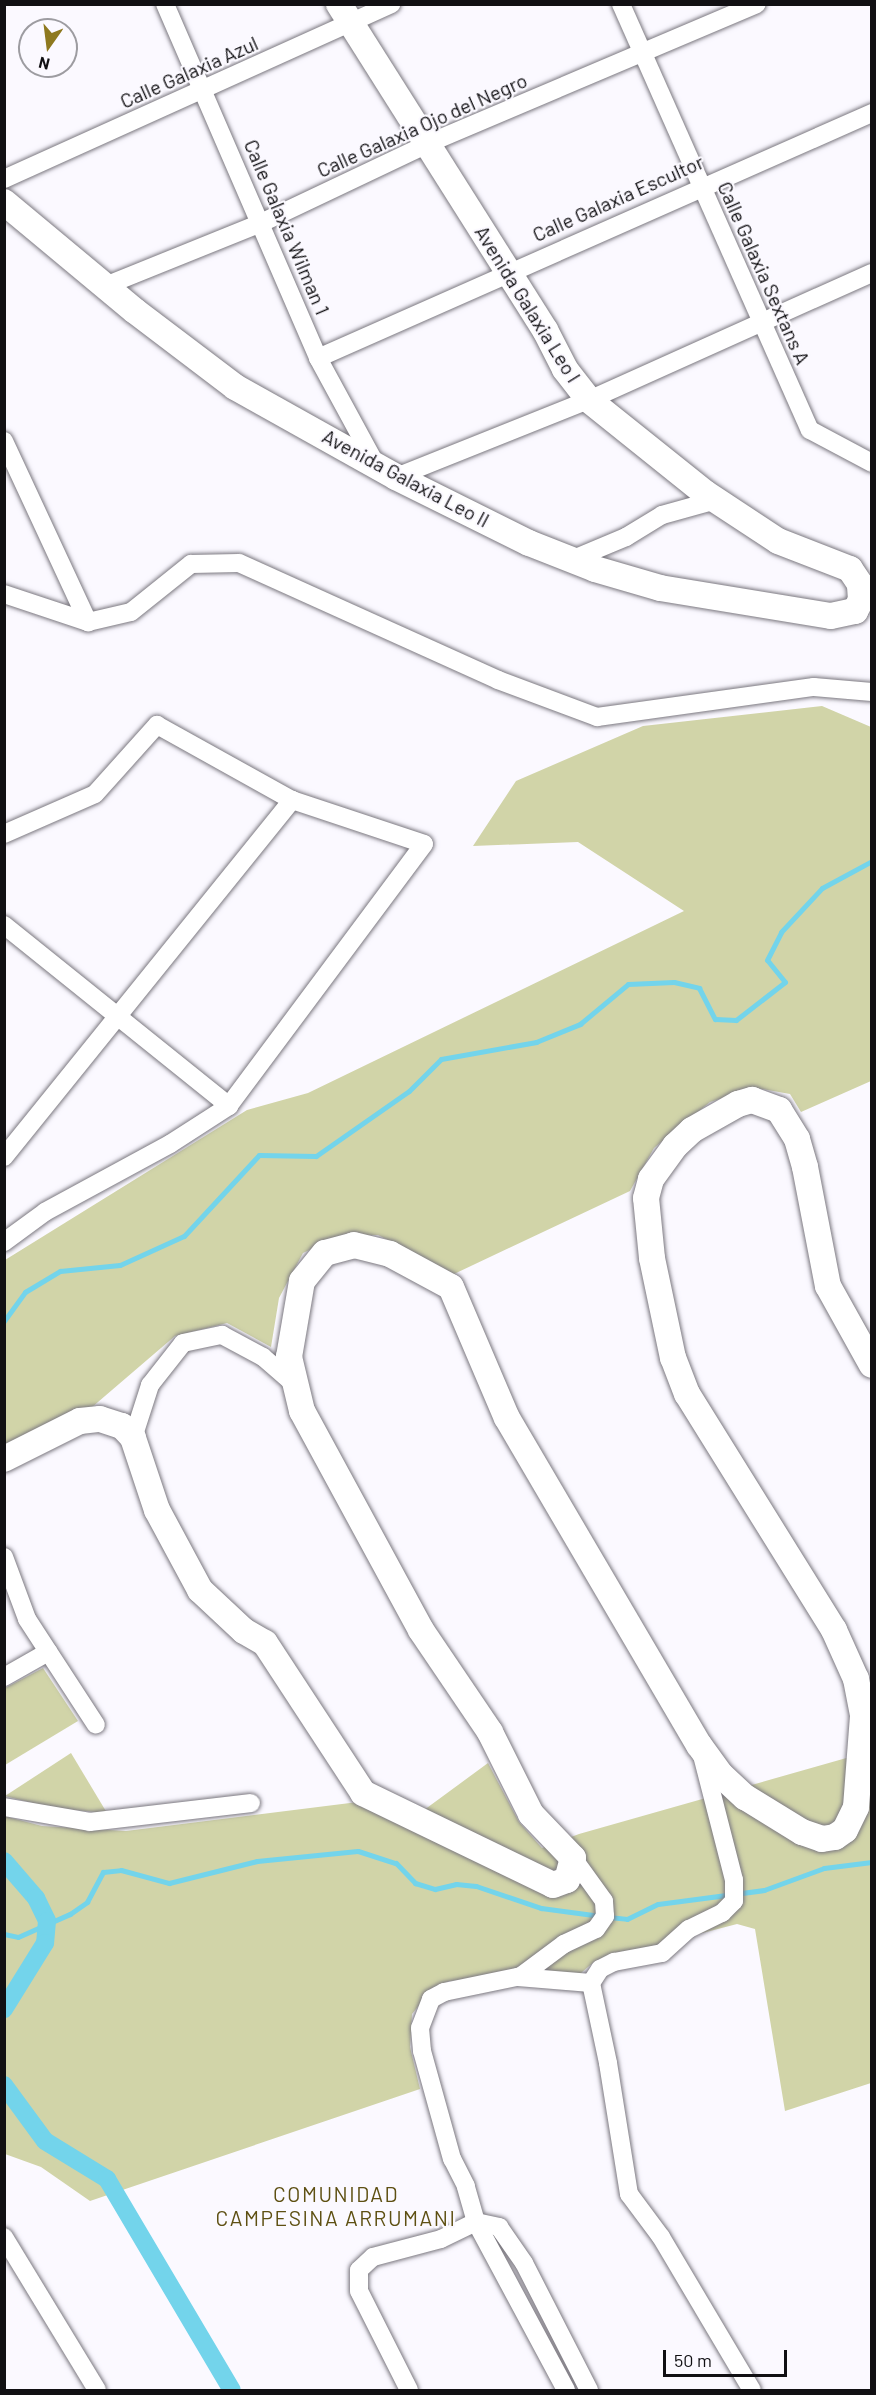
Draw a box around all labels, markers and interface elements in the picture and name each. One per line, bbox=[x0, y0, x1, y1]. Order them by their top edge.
north arrow bbox=[18, 18, 78, 78]
street label: Calle Galaxia Azul bbox=[116, 31, 262, 113]
text: N bbox=[37, 54, 51, 75]
street label: Calle Galaxia Ojo del Negro bbox=[313, 68, 531, 182]
street label: Calle Galaxia Wilman 1 bbox=[239, 136, 335, 318]
street label: Calle Galaxia Escultor bbox=[529, 149, 707, 247]
street label: Calle Galaxia Sextans A bbox=[713, 178, 815, 368]
street label: Avenida Galaxia Leo I bbox=[470, 221, 586, 387]
street label: Avenida Galaxia Leo II bbox=[318, 424, 494, 532]
district label: COMUNIDAD CAMPESINA ARRUMANI bbox=[216, 2181, 456, 2231]
scale bar bbox=[666, 2338, 790, 2376]
text: 50 m bbox=[674, 2349, 712, 2371]

